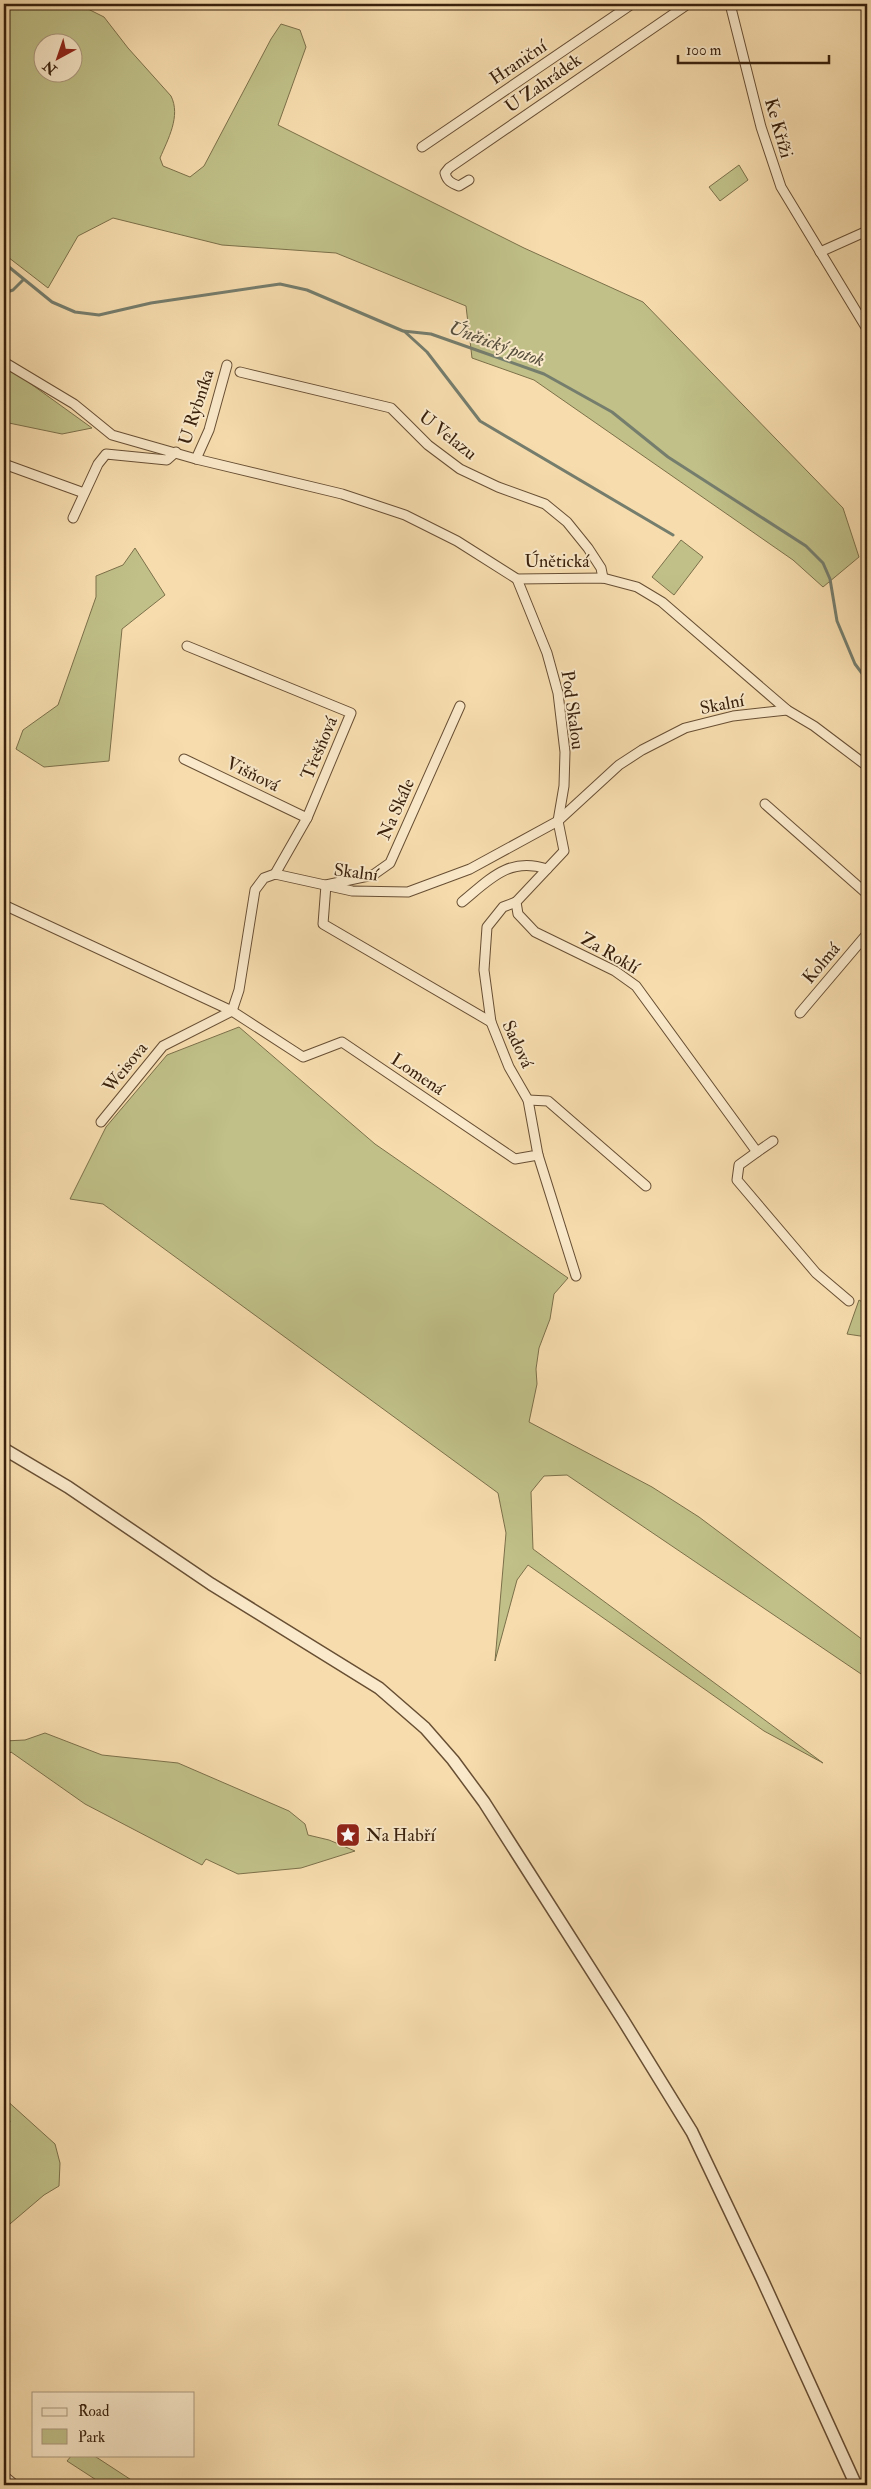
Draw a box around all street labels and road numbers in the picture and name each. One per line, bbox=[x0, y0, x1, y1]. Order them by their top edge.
street label: Hraniční bbox=[485, 34, 552, 90]
street label: U Zahrádek bbox=[501, 48, 586, 118]
street label: Ke Kříži bbox=[759, 96, 798, 161]
street label: U Rybníka bbox=[173, 366, 220, 448]
street label: U Velazu bbox=[414, 405, 481, 465]
street label: Únětická bbox=[524, 550, 590, 573]
street label: Pod Skalou bbox=[556, 669, 589, 751]
street label: Skalní bbox=[698, 689, 747, 720]
street label: Třešňová bbox=[296, 713, 343, 783]
street label: Višňová bbox=[222, 752, 284, 797]
street label: Na Skále bbox=[373, 774, 420, 843]
street label: Skalní bbox=[332, 858, 381, 887]
street label: Za Roklí bbox=[576, 927, 644, 980]
street label: Kolmá bbox=[798, 938, 846, 989]
street label: Sadová bbox=[497, 1017, 539, 1072]
street label: Weisova bbox=[97, 1037, 153, 1098]
street label: Lomená bbox=[386, 1048, 449, 1101]

